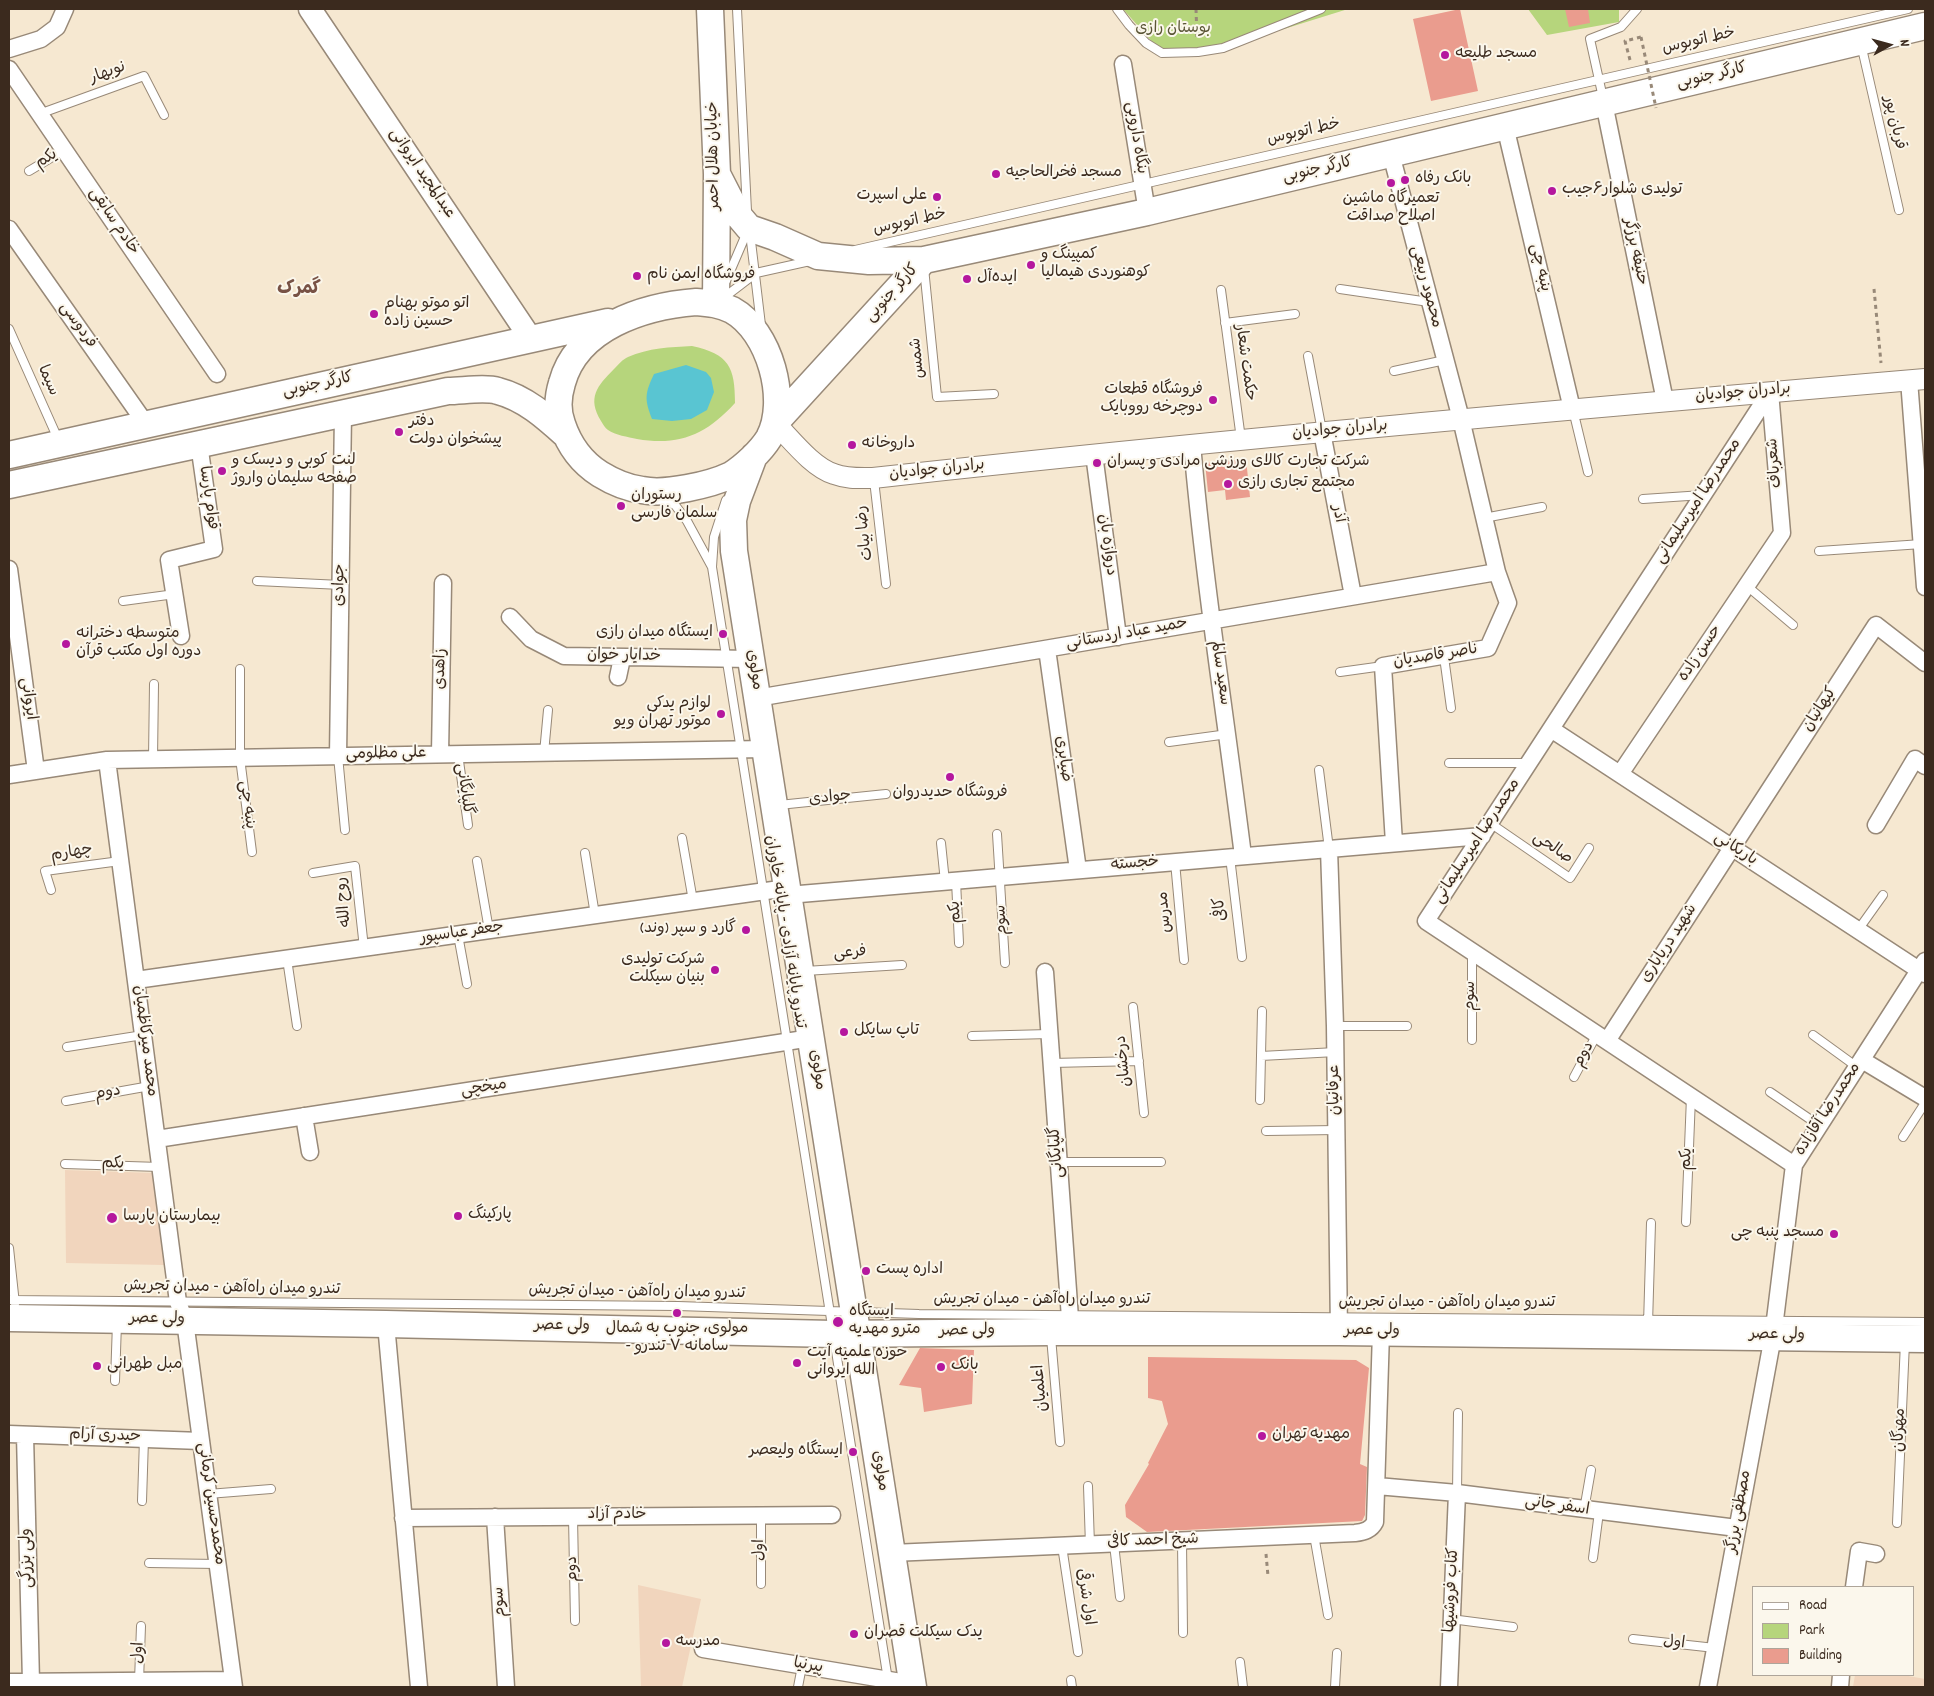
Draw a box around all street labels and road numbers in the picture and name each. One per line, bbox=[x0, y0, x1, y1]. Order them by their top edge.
street label: خط اتوبوس bbox=[1661, 24, 1737, 60]
street label: نوبهار bbox=[87, 59, 129, 89]
street label: کارگر جنوبی bbox=[1675, 60, 1749, 94]
street label: قربان پور bbox=[1878, 94, 1908, 152]
street label: خیابان هلال احمر bbox=[704, 101, 726, 211]
street label: بنگاه داروبی bbox=[1120, 101, 1150, 175]
street label: خط اتوبوس bbox=[1266, 115, 1342, 151]
street label: عبدالمجید ایروانی bbox=[384, 125, 458, 223]
street label: یکم bbox=[32, 146, 62, 174]
street label: کارگر جنوبی bbox=[1281, 154, 1355, 188]
street label: خادم سابقی bbox=[84, 185, 142, 259]
street label: خط اتوبوس bbox=[872, 205, 948, 241]
street label: حنیفه برزگر bbox=[1618, 217, 1650, 287]
street label: پنبه چی bbox=[1524, 242, 1554, 294]
street label: محمود ربیعی bbox=[1405, 244, 1445, 330]
street label: کارگر جنوبی bbox=[862, 261, 924, 327]
street label: فردوسی bbox=[54, 299, 100, 353]
street label: حکمت شعار bbox=[1229, 324, 1259, 402]
street label: شمس bbox=[907, 337, 931, 379]
street label: سیما bbox=[32, 363, 62, 399]
street label: کارگر جنوبی bbox=[281, 369, 355, 403]
street label: برادران جوادیان bbox=[1694, 380, 1792, 408]
street label: برادران جوادیان bbox=[1291, 417, 1389, 445]
street label: محمدرضا امیرسلیمانی bbox=[1651, 436, 1747, 568]
street label: شعرباف bbox=[1764, 437, 1788, 489]
street label: برادران جوادیان bbox=[888, 456, 986, 486]
street label: قوام پارسا bbox=[193, 465, 221, 531]
street label: آذر bbox=[1326, 503, 1348, 525]
street label: رضا بیات bbox=[853, 504, 879, 562]
street label: دروازه بان bbox=[1092, 513, 1120, 577]
street label: جوادی bbox=[331, 564, 351, 606]
street label: حمید عباد اردستانی bbox=[1065, 615, 1189, 655]
street label: حسن زاده bbox=[1675, 622, 1727, 686]
street label: سعید سالم bbox=[1205, 639, 1233, 707]
street label: ناصر قاصدیان bbox=[1392, 641, 1480, 673]
street label: خدایار خوان bbox=[587, 647, 661, 667]
street label: زاهدی bbox=[432, 648, 452, 690]
street label: مولوی bbox=[740, 648, 766, 692]
street label: ایروانی bbox=[15, 677, 39, 721]
street label: کیهانیان bbox=[1799, 684, 1843, 736]
street label: ضیابری bbox=[1049, 735, 1075, 783]
street label: علی مظلومی bbox=[345, 745, 427, 765]
street label: گلپایگانی bbox=[450, 762, 476, 816]
street label: محمدرضا امیرسلیمانی bbox=[1430, 776, 1526, 908]
street label: پنبه چی bbox=[234, 780, 258, 830]
street label: جوادی bbox=[808, 787, 852, 811]
street label: صالحی bbox=[1528, 829, 1576, 869]
street label: باریکانی bbox=[1710, 829, 1760, 871]
street label: تندرو پایانه آزادی - پایانه خاوران bbox=[759, 834, 809, 1030]
street label: چهارم bbox=[50, 841, 94, 867]
street label: خجسته bbox=[1110, 853, 1160, 877]
street label: روح الله bbox=[333, 876, 357, 928]
street label: مدرس bbox=[1155, 890, 1177, 934]
street label: کافی bbox=[1211, 896, 1233, 922]
street label: یکم bbox=[947, 900, 967, 924]
street label: شهید دریاباری bbox=[1637, 901, 1703, 987]
street label: سوم bbox=[993, 904, 1013, 936]
street label: جعفر عباسپور bbox=[419, 919, 505, 949]
street label: فرعی bbox=[833, 943, 867, 965]
street label: سوم bbox=[1462, 981, 1482, 1011]
street label: محمد میرکاظمیان bbox=[128, 984, 160, 1098]
street label: درخشان bbox=[1113, 1034, 1137, 1088]
street label: دوم bbox=[1570, 1039, 1600, 1071]
street label: مولوی bbox=[803, 1048, 829, 1092]
street label: محمدرضا آقازاده bbox=[1792, 1060, 1866, 1160]
street label: عرفانیان bbox=[1326, 1065, 1346, 1115]
street label: میخچی bbox=[460, 1076, 508, 1102]
street label: دوم bbox=[94, 1082, 122, 1106]
street label: گلپایگانی bbox=[1047, 1126, 1069, 1178]
street label: یکم bbox=[1678, 1147, 1698, 1171]
street label: یکم bbox=[101, 1155, 125, 1175]
street label: تندرو میدان راه‌آهن - میدان تجریش bbox=[123, 1278, 341, 1300]
street label: تندرو میدان راه‌آهن - میدان تجریش bbox=[528, 1282, 746, 1304]
street label: تندرو میدان راه‌آهن - میدان تجریش bbox=[934, 1291, 1150, 1311]
street label: تندرو میدان راه‌آهن - میدان تجریش bbox=[1339, 1294, 1555, 1314]
street label: ولی عصر bbox=[129, 1310, 185, 1330]
street label: ولی عصر bbox=[534, 1317, 590, 1337]
street label: ولی عصر bbox=[939, 1322, 995, 1342]
street label: ولی عصر bbox=[1344, 1322, 1400, 1342]
street label: ولی عصر bbox=[1749, 1326, 1805, 1346]
street label: اعلمیان bbox=[1030, 1364, 1054, 1412]
street label: مهرگان bbox=[1891, 1408, 1911, 1452]
street label: حیدری آرام bbox=[69, 1426, 141, 1448]
street label: محمدحسین کرمانی bbox=[192, 1442, 228, 1566]
street label: مولوی bbox=[866, 1449, 892, 1493]
street label: مصطفی برزگر bbox=[1723, 1469, 1757, 1555]
street label: اسفر جانی bbox=[1524, 1493, 1590, 1521]
street label: خادم آزاد bbox=[587, 1506, 647, 1526]
street label: ولی بزرگی bbox=[18, 1528, 38, 1588]
street label: شیخ احمد کافی bbox=[1107, 1531, 1199, 1553]
street label: اول bbox=[751, 1539, 771, 1561]
street label: کتاب فروشیها bbox=[1441, 1547, 1465, 1633]
street label: دوم bbox=[564, 1556, 584, 1582]
street label: اول شرقی bbox=[1071, 1567, 1097, 1627]
street label: سوم bbox=[490, 1586, 512, 1618]
street label: اول bbox=[1662, 1633, 1686, 1655]
street label: اول bbox=[130, 1642, 150, 1664]
street label: پیرنیا bbox=[792, 1655, 824, 1679]

